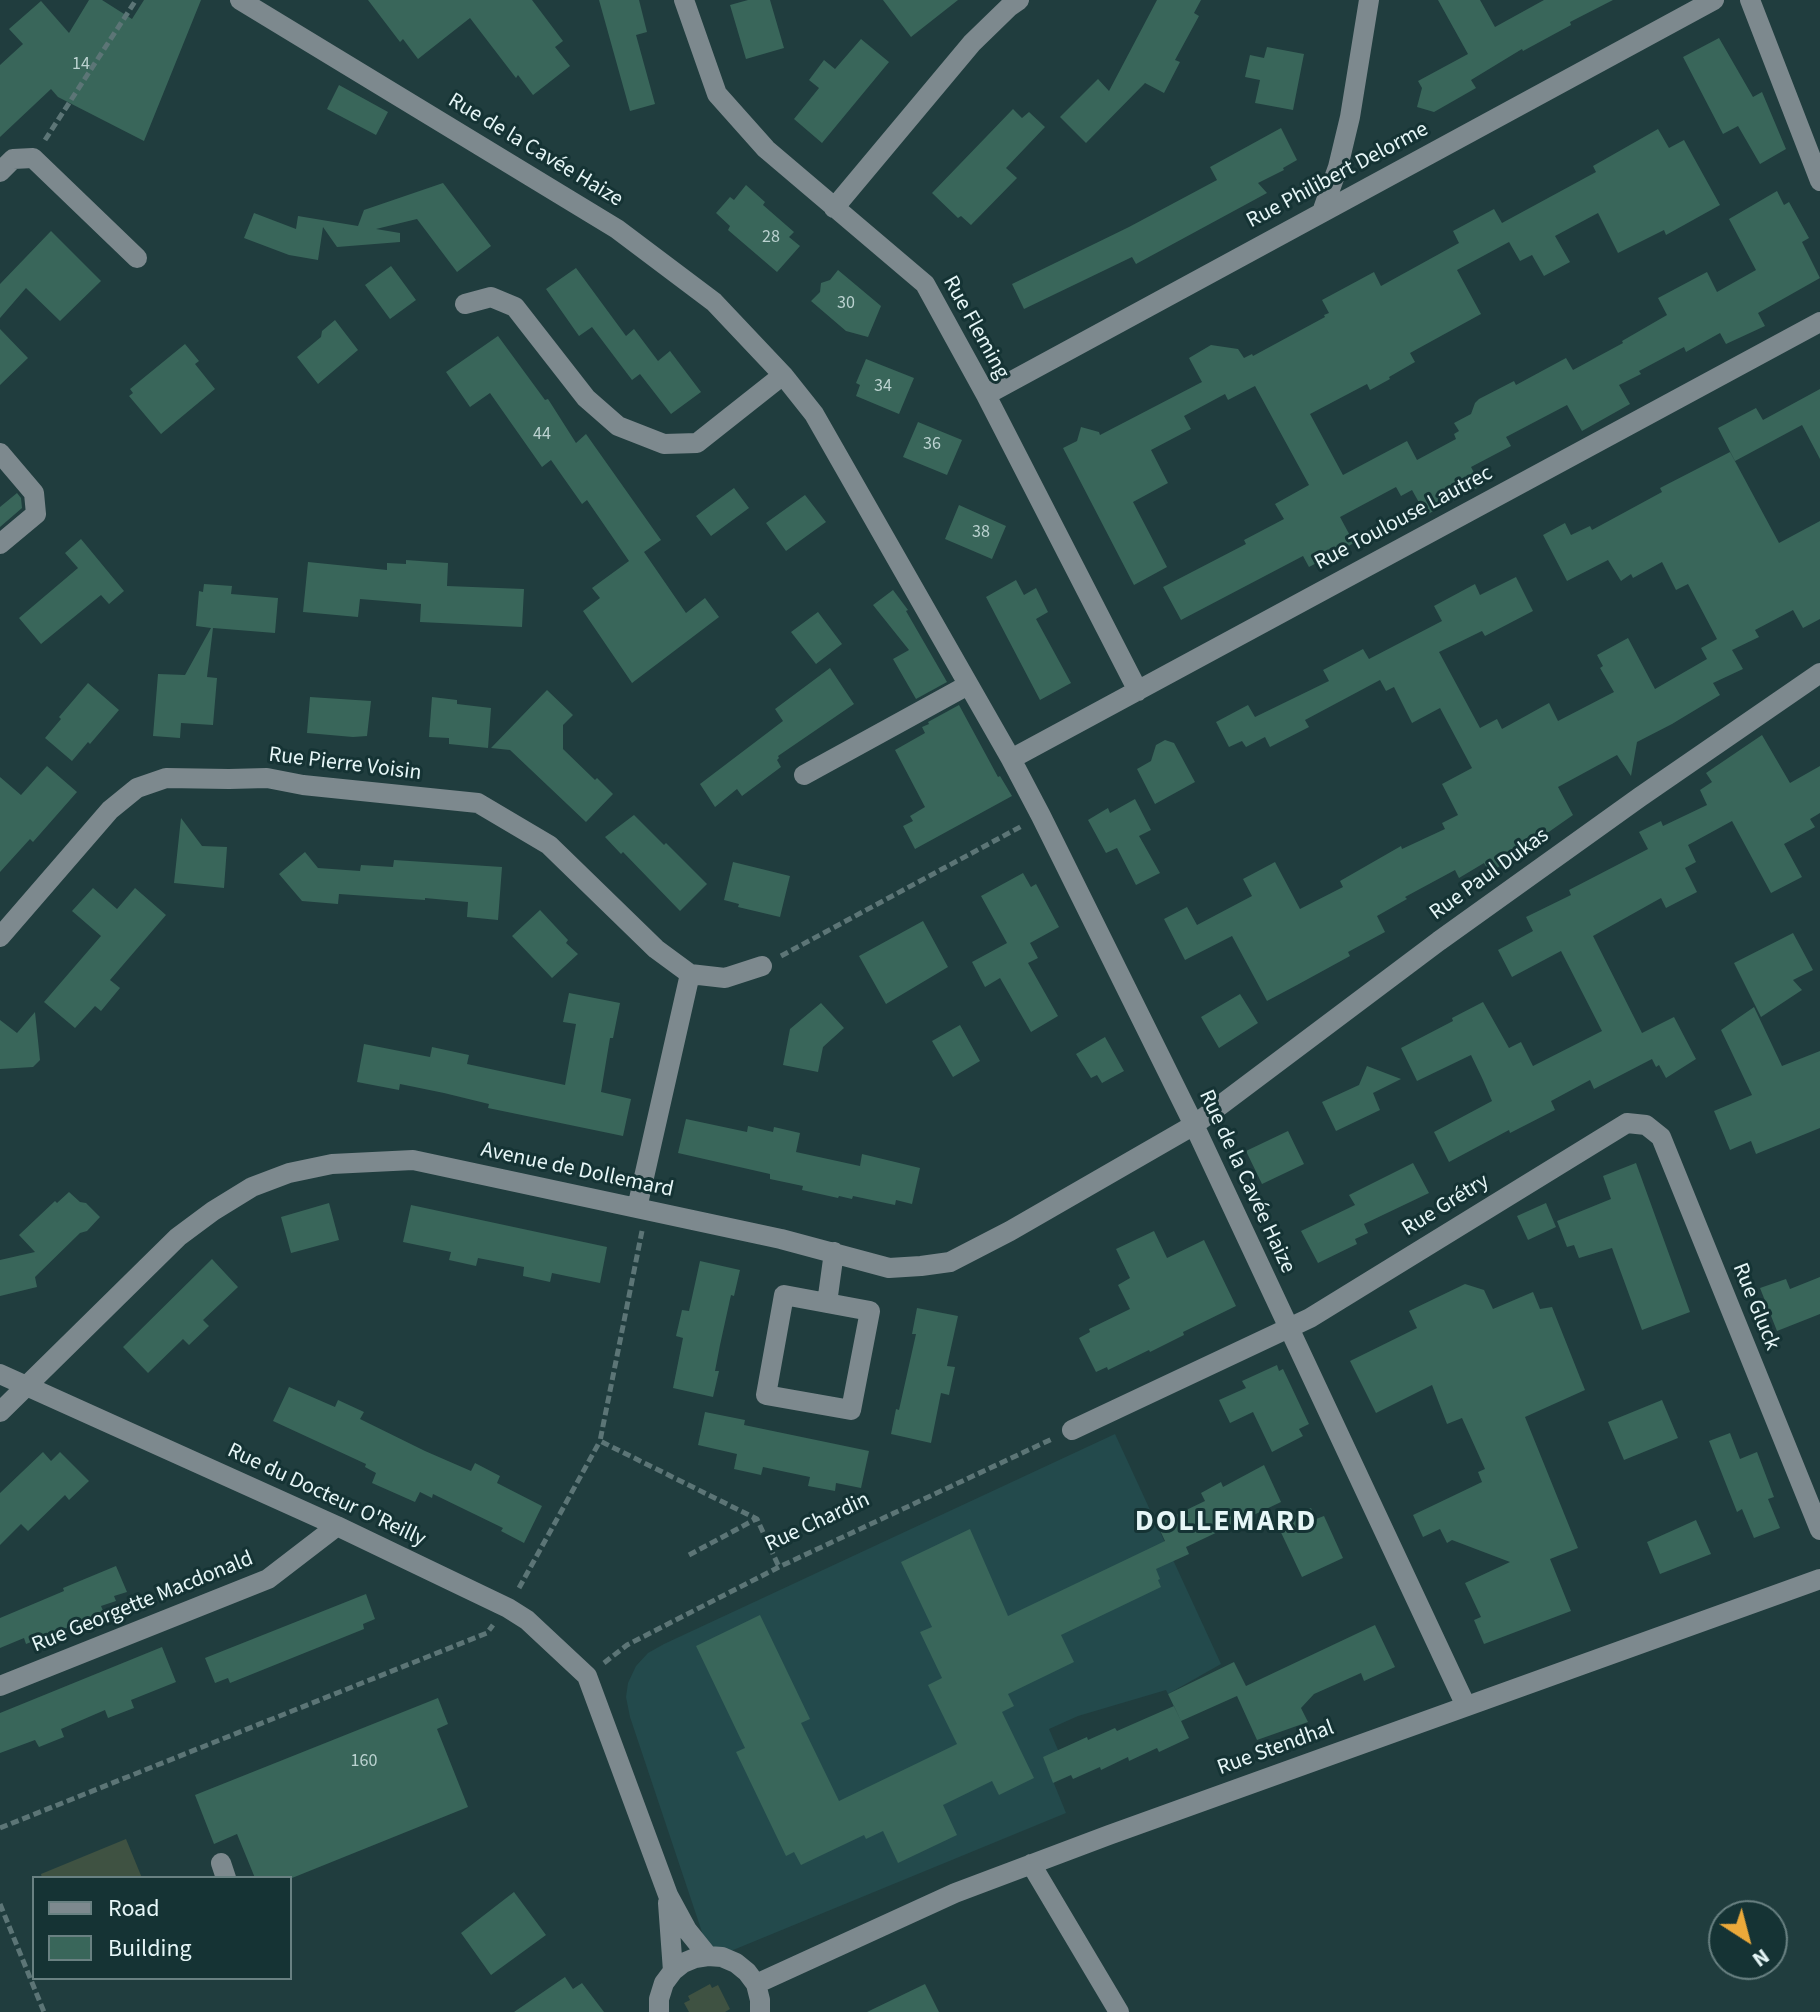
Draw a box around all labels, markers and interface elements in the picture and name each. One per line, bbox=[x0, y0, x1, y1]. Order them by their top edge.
house number: 14 bbox=[72, 54, 90, 76]
street label: Rue de la Cavée Haize bbox=[443, 88, 627, 214]
street label: Rue Philibert Delorme bbox=[1243, 117, 1433, 235]
house number: 28 bbox=[762, 227, 780, 249]
street label: Rue Fleming bbox=[936, 272, 1014, 384]
house number: 30 bbox=[837, 293, 855, 315]
house number: 34 bbox=[874, 376, 892, 398]
house number: 44 bbox=[533, 424, 551, 446]
house number: 36 bbox=[923, 434, 941, 456]
street label: Rue Toulouse Lautrec bbox=[1311, 461, 1497, 577]
house number: 38 bbox=[972, 522, 990, 544]
street label: Rue Pierre Voisin bbox=[267, 743, 423, 787]
street label: Rue Paul Dukas bbox=[1425, 823, 1555, 927]
street label: Rue de la Cavée Haize bbox=[1192, 1086, 1300, 1278]
street label: Avenue de Dollemard bbox=[478, 1138, 676, 1204]
street label: Rue Grétry bbox=[1398, 1169, 1494, 1243]
street label: Rue Gluck bbox=[1726, 1259, 1784, 1355]
street label: Rue du Docteur O'Reilly bbox=[223, 1438, 429, 1554]
street label: Rue Chardin bbox=[761, 1487, 875, 1559]
district label: DOLLEMARD bbox=[1135, 1505, 1317, 1541]
street label: Rue Georgette Macdonald bbox=[29, 1547, 257, 1659]
street label: Rue Stendhal bbox=[1214, 1716, 1338, 1782]
house number: 160 bbox=[351, 1751, 377, 1773]
legend bbox=[32, 1876, 292, 1980]
text: Road bbox=[108, 1891, 160, 1926]
north arrow bbox=[1708, 1900, 1788, 1980]
text: Building bbox=[108, 1931, 192, 1966]
text: N bbox=[1746, 1941, 1776, 1975]

